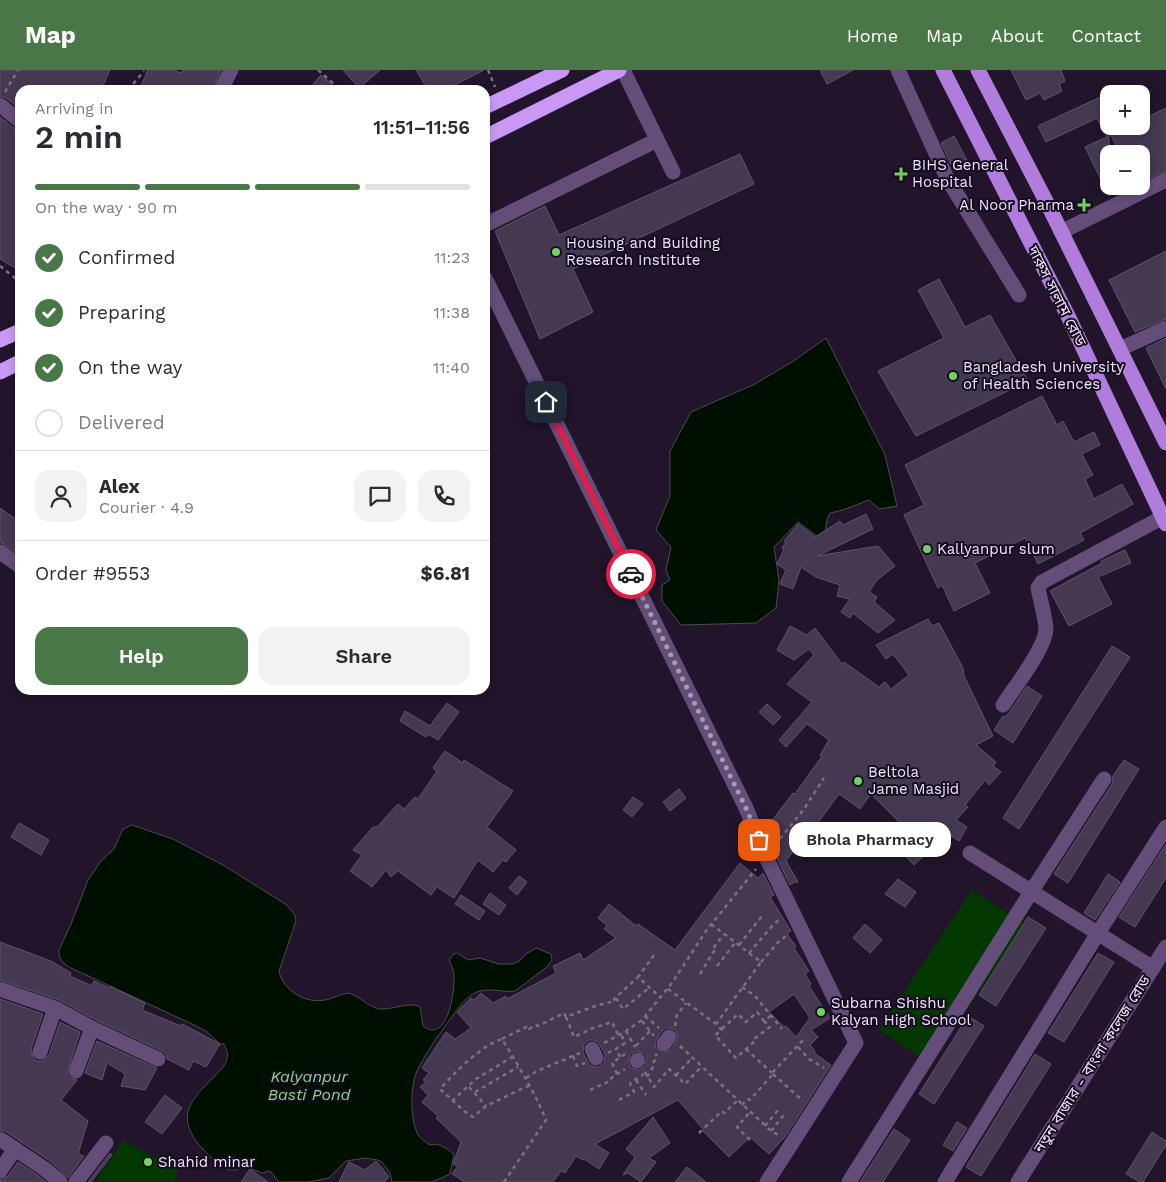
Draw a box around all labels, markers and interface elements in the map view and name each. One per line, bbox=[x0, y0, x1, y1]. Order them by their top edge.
text: Map bbox=[25, 21, 76, 49]
text: Home bbox=[847, 25, 898, 46]
text: Map bbox=[926, 25, 963, 46]
text: About bbox=[991, 25, 1043, 46]
text: Contact bbox=[1071, 25, 1141, 46]
map controls bbox=[1100, 85, 1150, 195]
button: + bbox=[1100, 85, 1150, 135]
text: Arriving in bbox=[35, 99, 113, 118]
text: 11:51–11:56 bbox=[373, 116, 470, 139]
text: 2 min bbox=[35, 118, 123, 156]
button: − bbox=[1100, 145, 1150, 195]
place label: BIHS General Hospital bbox=[912, 156, 1009, 191]
marker: BIHS General Hospital bbox=[894, 167, 908, 181]
place label: Al Noor Pharma bbox=[959, 196, 1074, 214]
text: On the way · 90 m bbox=[35, 198, 178, 217]
marker: Al Noor Pharma bbox=[1078, 199, 1090, 211]
place label: Housing and Building Research Institute bbox=[566, 234, 720, 269]
street label: দারুস সালাম রোড bbox=[1024, 242, 1090, 349]
icon: check bbox=[35, 244, 63, 272]
text: Confirmed bbox=[78, 246, 175, 269]
marker: Housing and Building Research Institute bbox=[550, 246, 562, 258]
text: 11:23 bbox=[434, 248, 470, 267]
icon: check bbox=[35, 299, 63, 327]
text: Preparing bbox=[78, 301, 165, 324]
text: 11:38 bbox=[434, 303, 470, 322]
icon: check bbox=[35, 354, 63, 382]
text: On the way bbox=[78, 356, 182, 379]
text: 11:40 bbox=[433, 358, 470, 377]
place label: Bangladesh University of Health Sciences bbox=[963, 358, 1124, 393]
marker: Bangladesh University of Health Sciences bbox=[947, 370, 959, 382]
pin bbox=[525, 381, 567, 423]
icon: home bbox=[532, 388, 560, 416]
text: Delivered bbox=[78, 411, 165, 434]
button: person bbox=[35, 470, 87, 522]
button: chat bbox=[354, 470, 406, 522]
button: phone bbox=[418, 470, 470, 522]
text: Alex bbox=[99, 475, 140, 498]
text: Courier · 4.9 bbox=[99, 498, 194, 517]
place label: Kallyanpur slum bbox=[937, 540, 1055, 558]
marker: Kallyanpur slum bbox=[921, 543, 933, 555]
courier bbox=[606, 549, 656, 599]
icon: car bbox=[617, 560, 645, 588]
text: Order #9553 bbox=[35, 562, 150, 585]
text: $6.81 bbox=[421, 562, 470, 585]
button: Help bbox=[35, 627, 248, 685]
button: Share bbox=[258, 627, 470, 685]
place label: Beltola Jame Masjid bbox=[868, 763, 959, 798]
marker: Beltola Jame Masjid bbox=[852, 775, 864, 787]
pin bbox=[738, 819, 780, 861]
callout: Bhola Pharmacy bbox=[789, 822, 952, 858]
icon: bag bbox=[745, 826, 773, 854]
text: Bhola Pharmacy bbox=[806, 830, 934, 849]
street label: নতুন বাজার - বাংলা কলেজ রোড bbox=[1029, 972, 1154, 1157]
place label: Subarna Shishu Kalyan High School bbox=[831, 994, 971, 1029]
marker: Subarna Shishu Kalyan High School bbox=[815, 1006, 827, 1018]
water label: Kalyanpur Basti Pond bbox=[268, 1067, 352, 1104]
place label: Shahid minar bbox=[158, 1153, 255, 1171]
marker: Shahid minar bbox=[142, 1156, 154, 1168]

